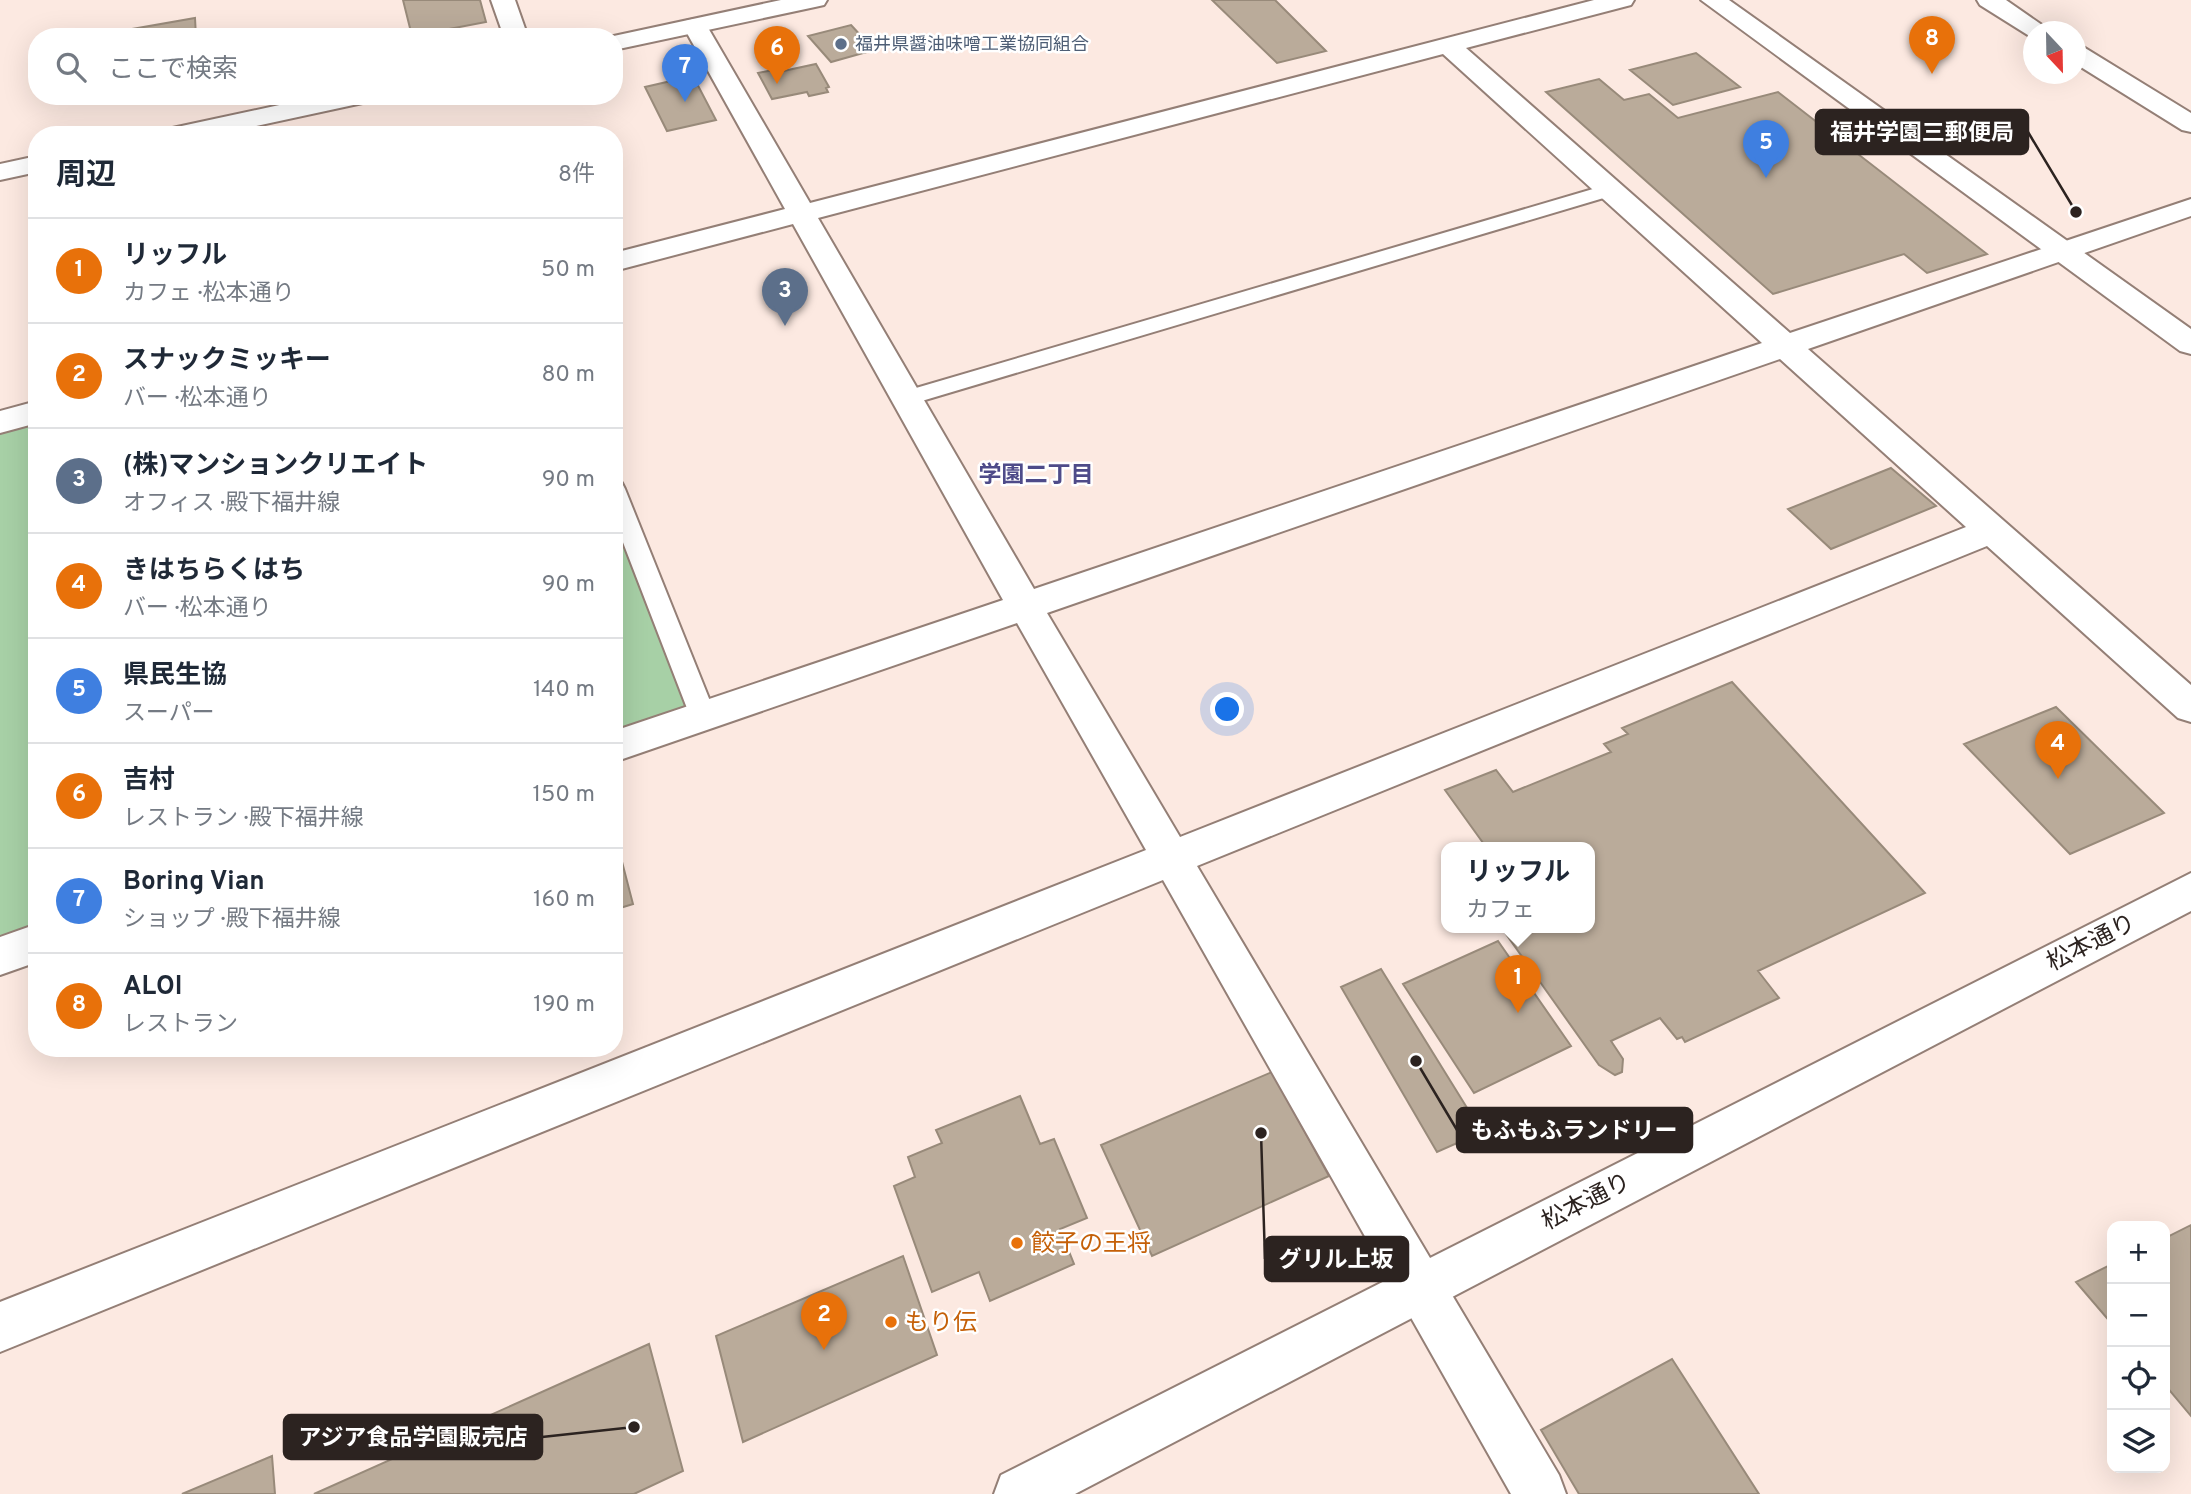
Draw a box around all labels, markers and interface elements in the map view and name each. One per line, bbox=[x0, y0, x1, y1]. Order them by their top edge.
pin: 8 bbox=[1909, 16, 1955, 74]
north arrow bbox=[2023, 21, 2086, 84]
pin: 6 bbox=[754, 26, 800, 84]
search box bbox=[28, 28, 623, 105]
place label: 福井県醤油味噌工業協同組合 bbox=[855, 34, 1089, 57]
marker: 福井県醤油味噌工業協同組合 bbox=[833, 36, 849, 52]
pin: 7 bbox=[662, 44, 708, 102]
icon: search bbox=[52, 48, 90, 86]
text: ここで検索 bbox=[108, 54, 238, 87]
callout: 福井学園三郵便局 bbox=[1816, 110, 2028, 154]
pin: 5 bbox=[1743, 120, 1789, 178]
text: 福井学園三郵便局 bbox=[1830, 120, 2014, 149]
text: 周辺 bbox=[56, 158, 116, 195]
text: 8件 bbox=[558, 161, 595, 190]
text: リッフル bbox=[123, 240, 227, 273]
text: 1 bbox=[74, 256, 84, 285]
text: 50 m bbox=[541, 256, 595, 285]
pin: 3 bbox=[762, 268, 808, 326]
text: カフェ · 松本通り bbox=[123, 280, 295, 309]
text: スナックミッキー bbox=[123, 345, 331, 378]
text: 2 bbox=[72, 361, 86, 390]
text: 80 m bbox=[542, 361, 595, 390]
text: バー · 松本通り bbox=[123, 385, 272, 414]
text: (株)マンションクリエイト bbox=[123, 450, 428, 483]
district label: 学園二丁目 bbox=[979, 462, 1094, 491]
text: 3 bbox=[72, 466, 86, 495]
text: 90 m bbox=[542, 466, 595, 495]
text: オフィス · 殿下福井線 bbox=[123, 490, 340, 519]
text: きはちらくはち bbox=[123, 555, 305, 588]
text: 4 bbox=[72, 571, 86, 600]
text: 90 m bbox=[542, 571, 595, 600]
text: バー · 松本通り bbox=[123, 595, 272, 624]
text: 県民生協 bbox=[123, 660, 227, 693]
text: 5 bbox=[72, 676, 86, 705]
text: 140 m bbox=[533, 676, 595, 705]
your location bbox=[1210, 692, 1244, 726]
text: スーパー bbox=[123, 700, 215, 729]
pin: 4 bbox=[2035, 721, 2081, 779]
text: 吉村 bbox=[123, 765, 175, 798]
text: 6 bbox=[72, 781, 86, 810]
text: 150 m bbox=[533, 781, 595, 810]
text: レストラン · 殿下福井線 bbox=[123, 805, 364, 834]
popup bbox=[1441, 842, 1595, 933]
text: リッフル bbox=[1466, 857, 1570, 890]
text: Boring Vian bbox=[123, 866, 265, 899]
text: 7 bbox=[73, 886, 85, 915]
text: 160 m bbox=[533, 886, 595, 915]
text: カフェ bbox=[1466, 897, 1535, 926]
text: ショップ · 殿下福井線 bbox=[123, 906, 341, 935]
street label: 松本通り bbox=[2042, 909, 2141, 979]
pin: 1 bbox=[1495, 955, 1541, 1013]
text: ALOI bbox=[123, 971, 182, 1004]
text: 8 bbox=[72, 991, 86, 1020]
text: 190 m bbox=[533, 991, 595, 1020]
text: レストラン bbox=[123, 1011, 238, 1040]
callout: もふもふランドリー bbox=[1457, 1108, 1692, 1152]
text: もふもふランドリー bbox=[1471, 1118, 1678, 1147]
street label: 松本通り bbox=[1537, 1168, 1636, 1238]
map controls bbox=[2107, 1221, 2170, 1473]
button: + bbox=[2107, 1221, 2170, 1284]
place label: 餃子の王将 bbox=[1031, 1230, 1151, 1260]
marker: 餃子の王将 bbox=[1009, 1235, 1025, 1251]
callout: グリル上坂 bbox=[1265, 1237, 1408, 1281]
text: グリル上坂 bbox=[1279, 1247, 1394, 1276]
button: − bbox=[2107, 1284, 2170, 1347]
pin: 2 bbox=[801, 1292, 847, 1350]
place label: もり伝 bbox=[905, 1309, 977, 1339]
marker: もり伝 bbox=[883, 1314, 899, 1330]
button: locate bbox=[2107, 1347, 2170, 1410]
button: layers bbox=[2107, 1410, 2170, 1473]
callout: アジア食品学園販売店 bbox=[284, 1415, 542, 1459]
text: アジア食品学園販売店 bbox=[298, 1425, 528, 1454]

